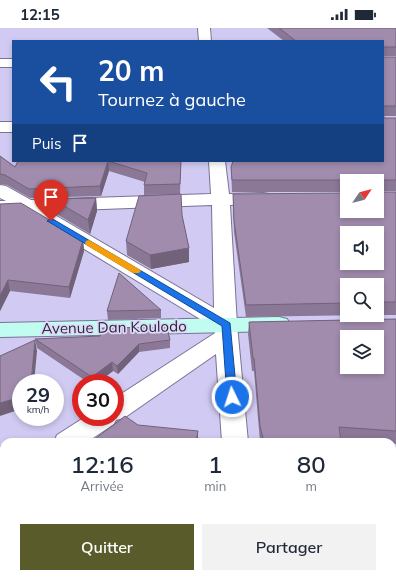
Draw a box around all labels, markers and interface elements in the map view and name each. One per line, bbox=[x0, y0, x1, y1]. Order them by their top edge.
text: 12:15 bbox=[20, 5, 60, 24]
text: 20 m bbox=[98, 53, 164, 88]
icon: left bbox=[32, 56, 84, 108]
text: Tournez à gauche bbox=[98, 88, 246, 111]
icon: arrive bbox=[69, 132, 91, 154]
text: Puis bbox=[32, 134, 61, 153]
north arrow bbox=[340, 174, 384, 218]
map controls bbox=[340, 174, 384, 374]
pin bbox=[34, 180, 68, 221]
icon: arrive bbox=[40, 186, 62, 208]
button: sound bbox=[340, 226, 384, 270]
button: search bbox=[340, 278, 384, 322]
street label: Avenue Dan Koulodo bbox=[41, 316, 187, 338]
button: layers bbox=[340, 330, 384, 374]
speed limit sign: 30 bbox=[72, 374, 124, 426]
position arrow bbox=[211, 376, 253, 418]
text: 29 bbox=[26, 382, 50, 407]
text: km/h bbox=[27, 403, 49, 416]
text: 12:16 bbox=[70, 449, 134, 479]
text: 1 bbox=[208, 449, 222, 479]
text: 80 bbox=[297, 449, 326, 479]
text: Arrivée bbox=[81, 478, 124, 494]
text: min bbox=[204, 478, 226, 494]
text: m bbox=[305, 478, 317, 494]
button: Quitter bbox=[20, 524, 194, 570]
button: Partager bbox=[202, 524, 376, 570]

